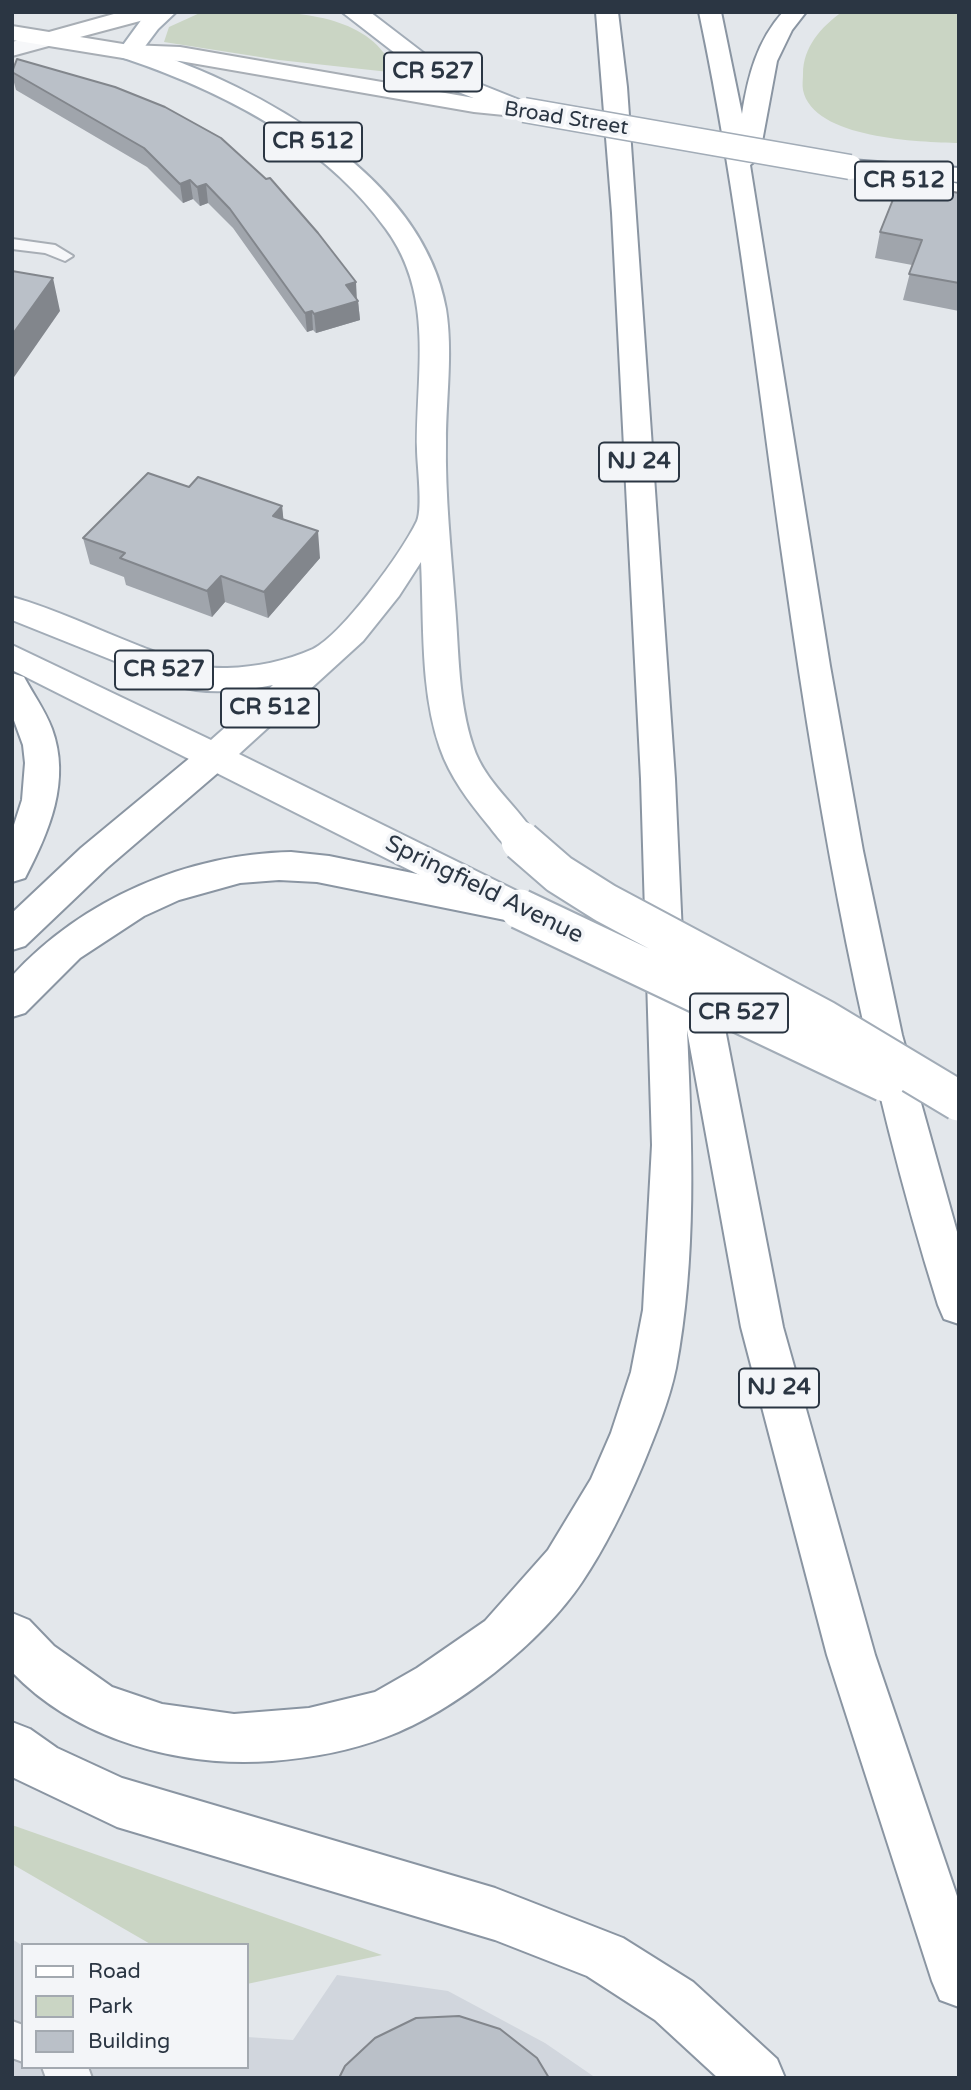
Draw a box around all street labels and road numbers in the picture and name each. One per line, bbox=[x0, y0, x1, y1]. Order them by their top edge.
road number: CR 527 bbox=[384, 53, 482, 92]
street label: Broad Street bbox=[502, 97, 630, 141]
road number: CR 512 bbox=[264, 122, 362, 162]
road number: CR 512 bbox=[855, 162, 953, 200]
road number: NJ 24 bbox=[599, 442, 679, 482]
road number: CR 527 bbox=[115, 650, 213, 690]
road number: CR 512 bbox=[221, 688, 319, 728]
street label: Springfield Avenue bbox=[380, 830, 588, 950]
road number: CR 527 bbox=[690, 994, 788, 1032]
road number: NJ 24 bbox=[739, 1368, 819, 1408]

